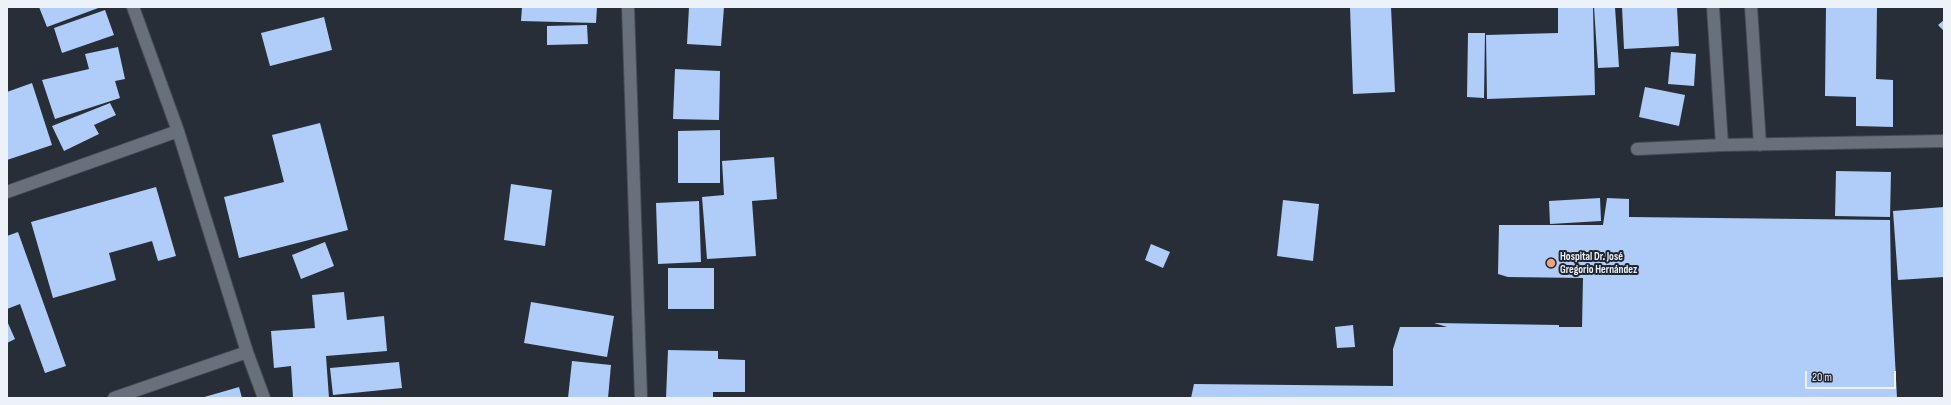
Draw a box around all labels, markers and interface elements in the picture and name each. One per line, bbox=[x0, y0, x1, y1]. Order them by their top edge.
place label: Hospital Dr. José Gregorio Hernández bbox=[1560, 250, 1637, 276]
marker: Hospital Dr. José Gregorio Hernández bbox=[1545, 257, 1557, 269]
scale bar bbox=[1807, 363, 1898, 389]
text: 20 m bbox=[1812, 370, 1832, 385]

